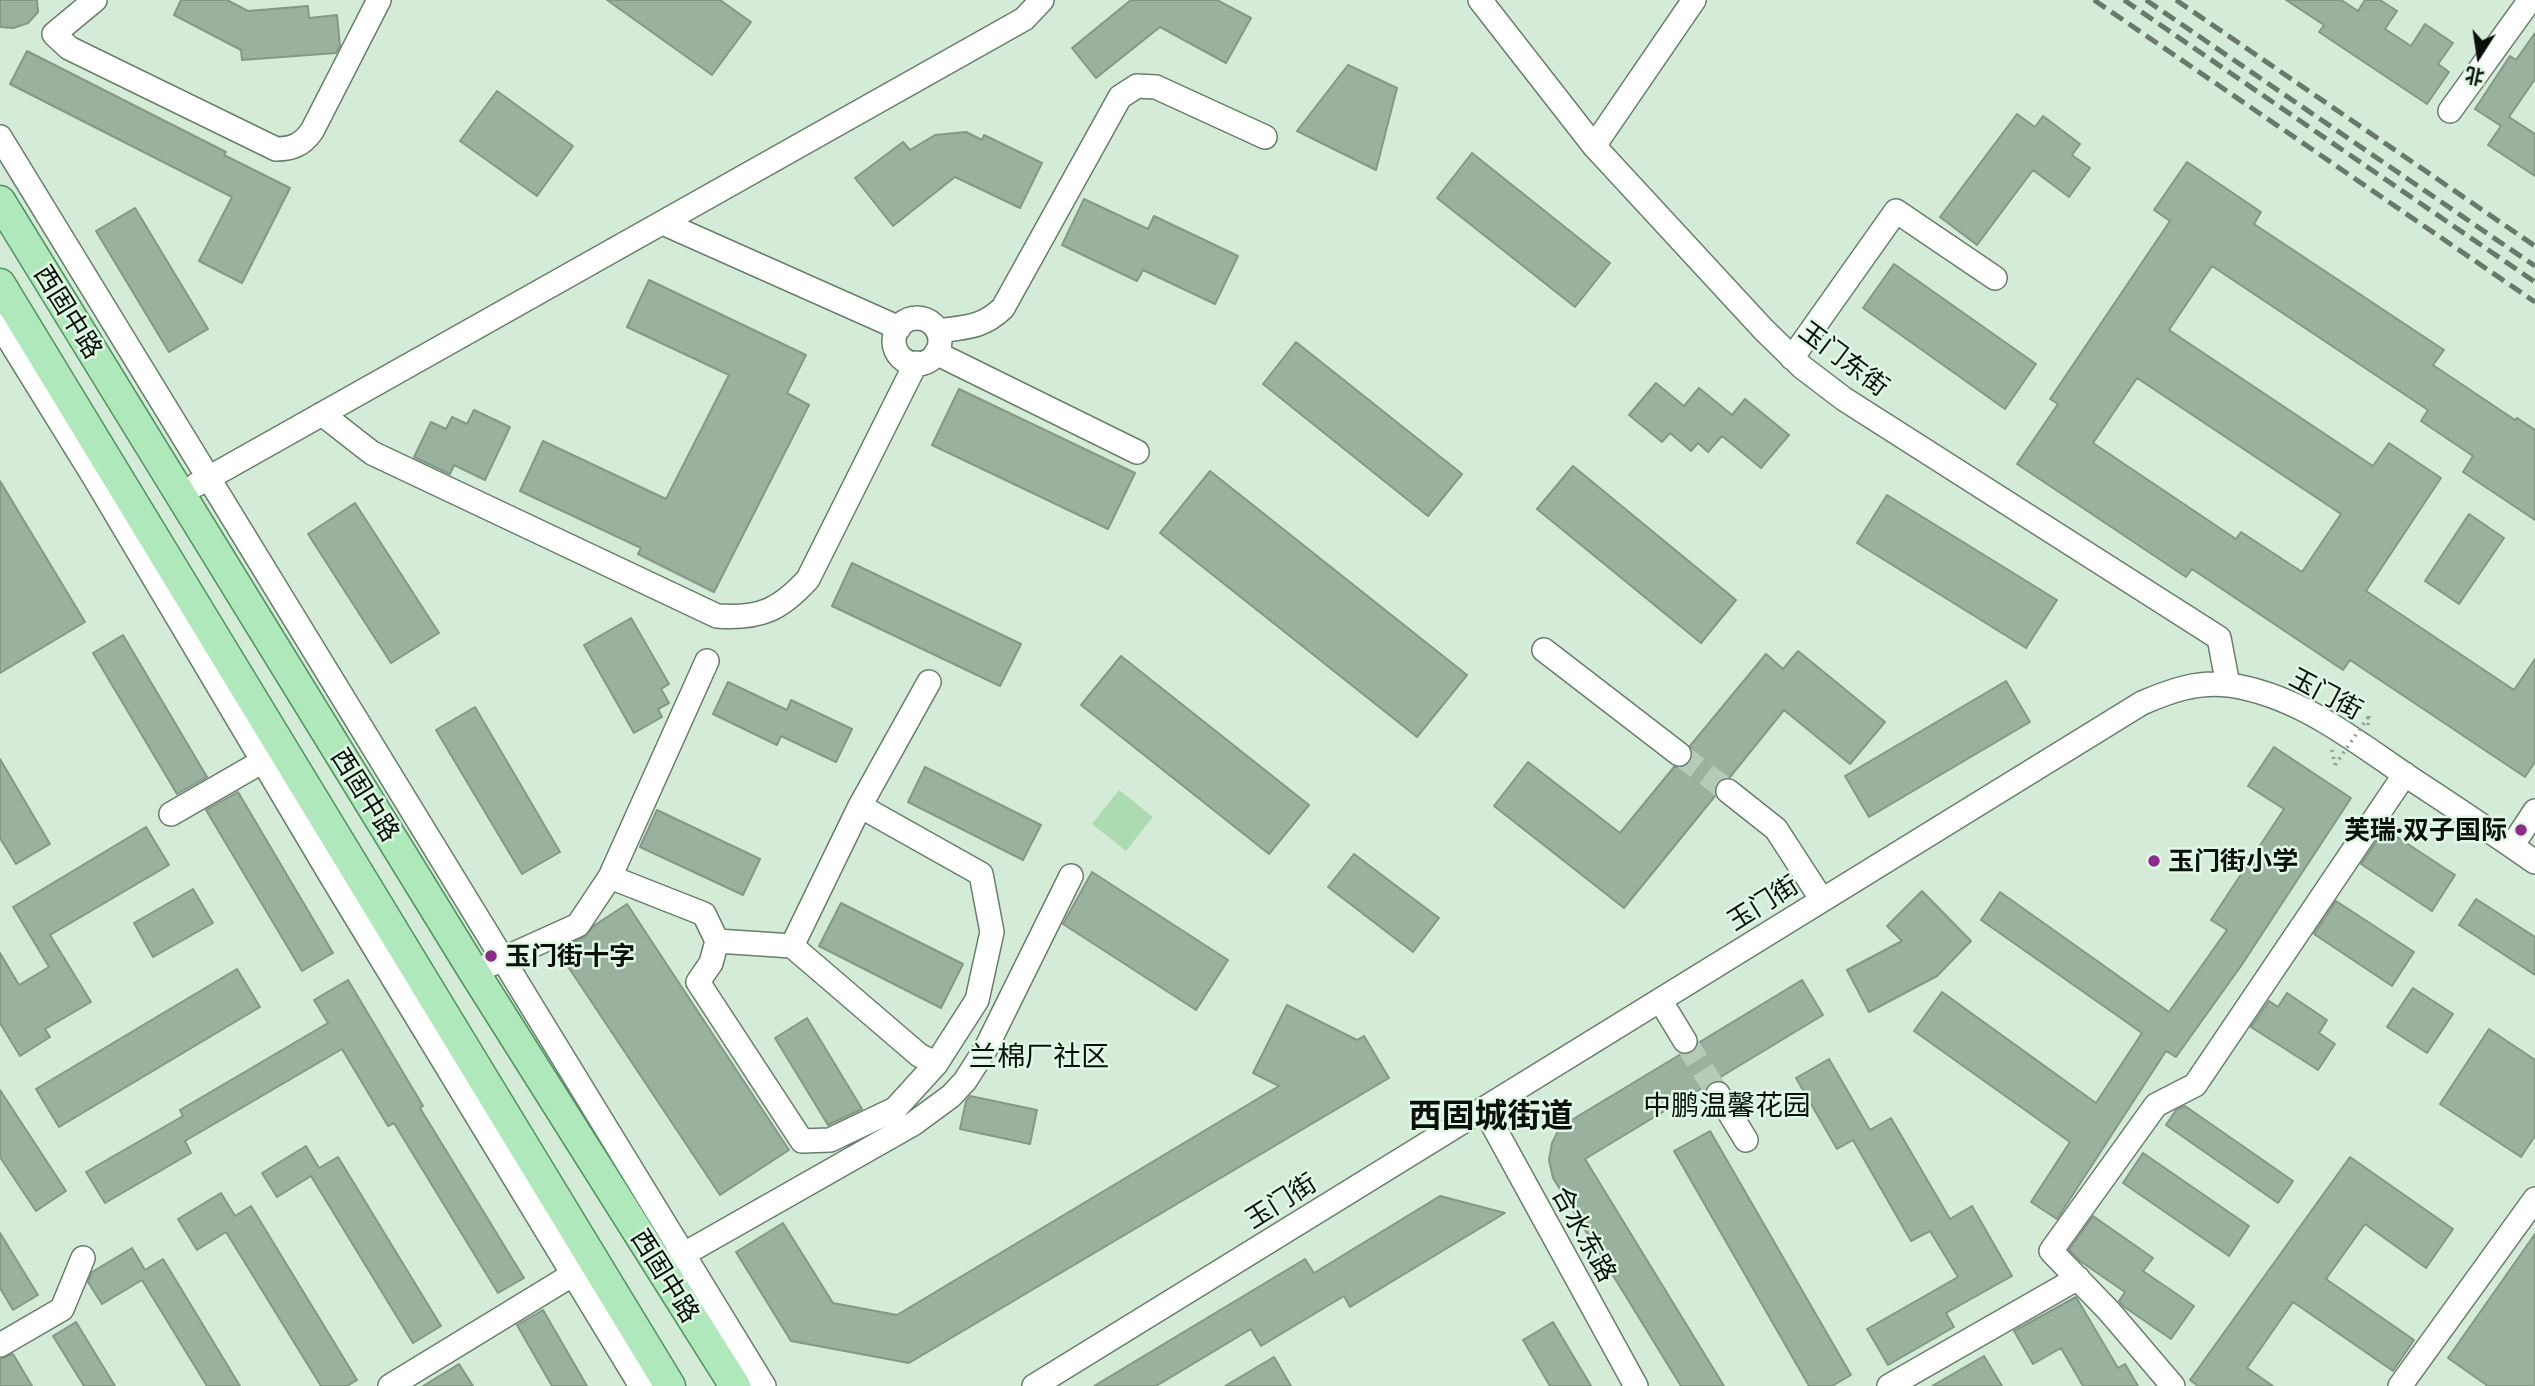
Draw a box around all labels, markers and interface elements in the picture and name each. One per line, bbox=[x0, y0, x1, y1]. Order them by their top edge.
north arrow bbox=[2444, 21, 2514, 91]
text: 北 bbox=[2463, 64, 2486, 90]
street label: 西固中路 bbox=[27, 260, 109, 364]
street label: 玉门东街 bbox=[1793, 315, 1895, 403]
street label: 玉门街 bbox=[2284, 662, 2368, 726]
street label: 西固中路 bbox=[324, 743, 406, 847]
place label: 芙瑞·双子国际 bbox=[2344, 814, 2507, 846]
marker: 芙瑞·双子国际 bbox=[2513, 822, 2529, 838]
place label: 玉门街小学 bbox=[2168, 845, 2298, 877]
marker: 玉门街小学 bbox=[2146, 853, 2162, 869]
street label: 玉门街 bbox=[1722, 869, 1804, 937]
place label: 玉门街十字 bbox=[505, 940, 635, 972]
marker: 玉门街十字 bbox=[483, 948, 499, 964]
district label: 兰棉厂社区 bbox=[969, 1040, 1109, 1074]
district label: 中鹏温馨花园 bbox=[1643, 1089, 1811, 1123]
district label: 西固城街道 bbox=[1409, 1096, 1573, 1136]
street label: 玉门街 bbox=[1240, 1167, 1322, 1235]
street label: 合水东路 bbox=[1545, 1181, 1623, 1287]
street label: 西固中路 bbox=[624, 1224, 706, 1328]

